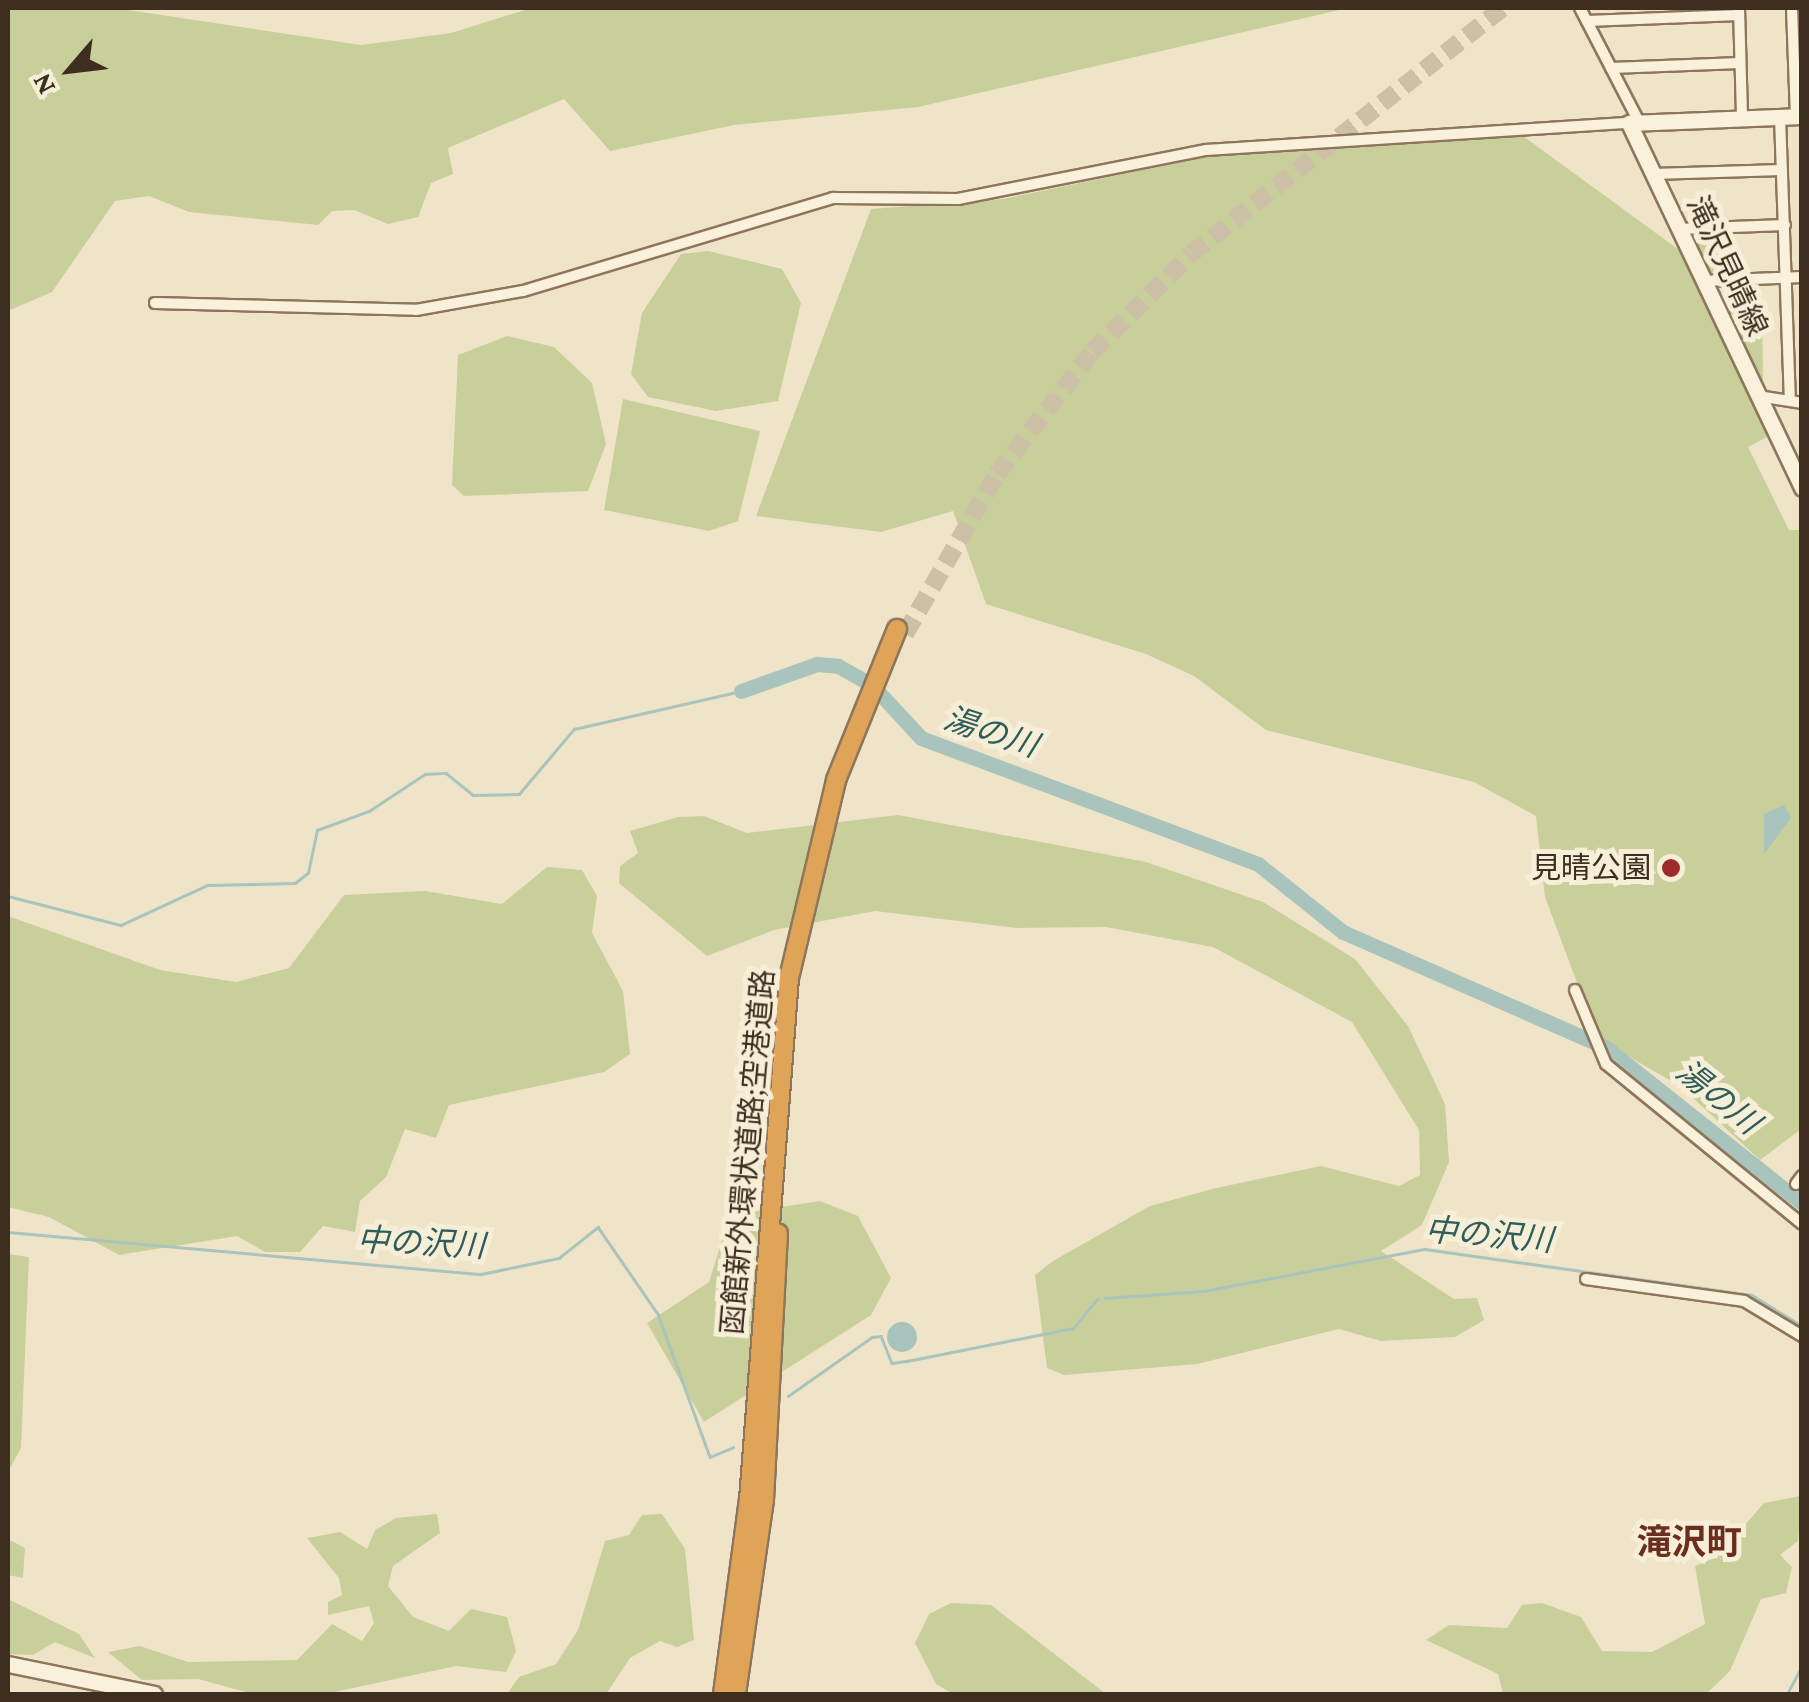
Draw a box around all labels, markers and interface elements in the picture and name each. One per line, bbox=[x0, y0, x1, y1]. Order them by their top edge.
north arrow bbox=[20, 20, 120, 120]
text: N bbox=[25, 69, 61, 100]
street label: 滝沢見晴線 bbox=[1679, 190, 1775, 342]
water label: 湯の川 bbox=[939, 699, 1043, 765]
place label: 見晴公園 bbox=[1531, 850, 1651, 886]
marker: 見晴公園 bbox=[1660, 857, 1682, 879]
street label: 函館新外環状道路;空港道路 bbox=[714, 968, 782, 1336]
water label: 湯の川 bbox=[1669, 1052, 1767, 1142]
water label: 中の沢川 bbox=[1424, 1210, 1554, 1260]
water label: 中の沢川 bbox=[356, 1220, 486, 1266]
district label: 滝沢町 bbox=[1637, 1522, 1741, 1564]

